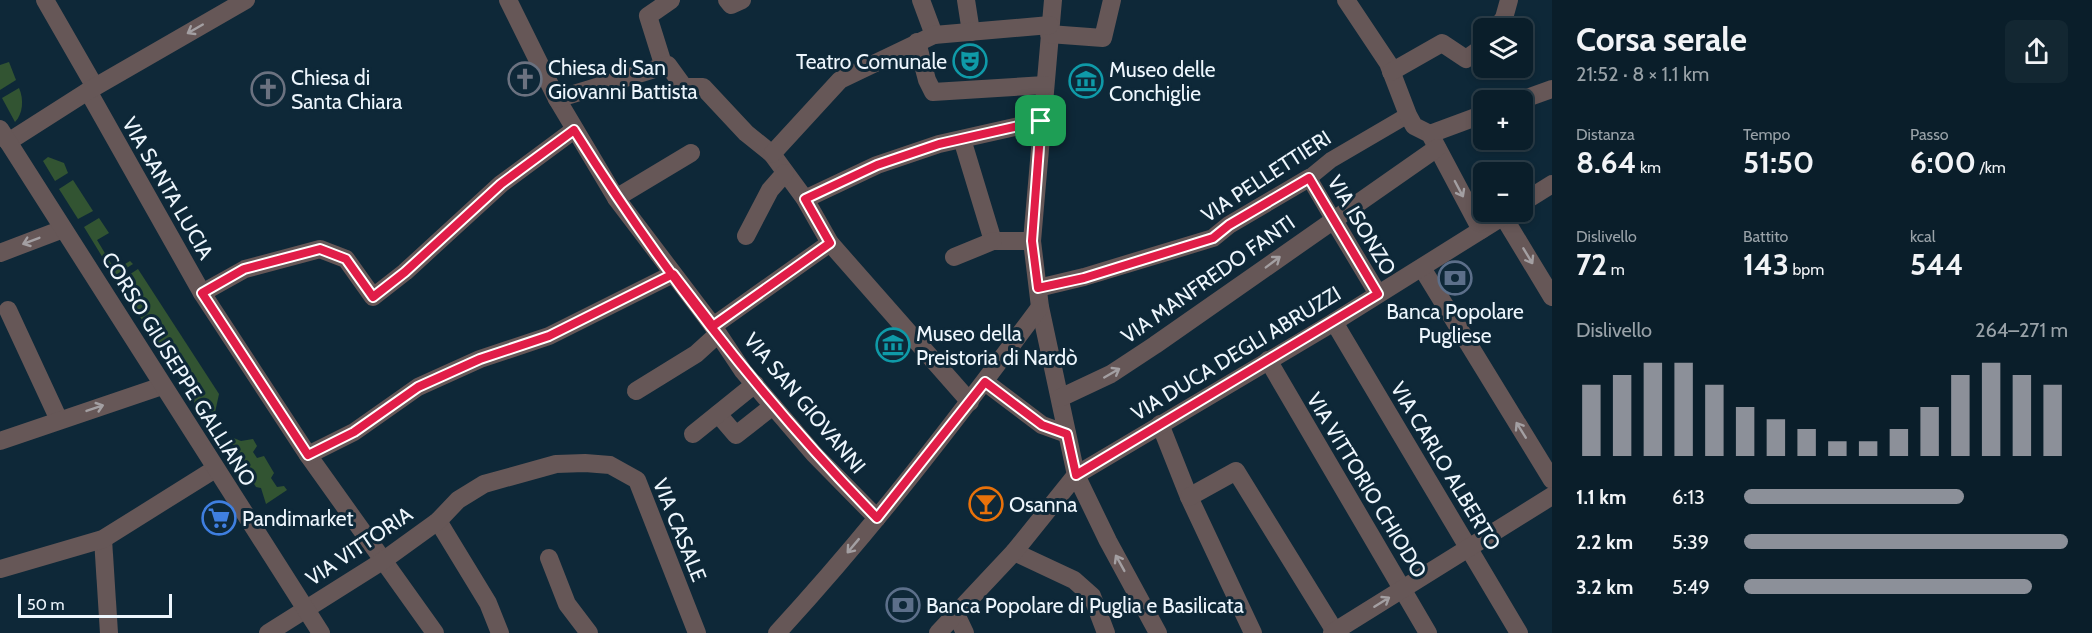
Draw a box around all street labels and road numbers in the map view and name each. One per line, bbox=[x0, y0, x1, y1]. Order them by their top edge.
street label: VIA SANTA LUCIA bbox=[117, 112, 219, 264]
street label: VIA PELLETTIERI bbox=[1196, 125, 1336, 227]
street label: VIA ISONZO bbox=[1323, 171, 1401, 279]
street label: VIA MANFREDO FANTI bbox=[1116, 210, 1300, 348]
street label: CORSO GIUSEPPE GALLIANO bbox=[97, 247, 261, 491]
street label: VIA DUCA DEGLI ABRUZZI bbox=[1127, 280, 1345, 426]
street label: VIA SAN GIOVANNI bbox=[739, 328, 871, 478]
street label: VIA CARLO ALBERTO bbox=[1386, 377, 1506, 555]
street label: VIA VITTORIO CHIODO bbox=[1302, 388, 1432, 582]
street label: VIA CASALE bbox=[648, 475, 712, 585]
street label: VIA VITTORIA bbox=[301, 501, 417, 591]

